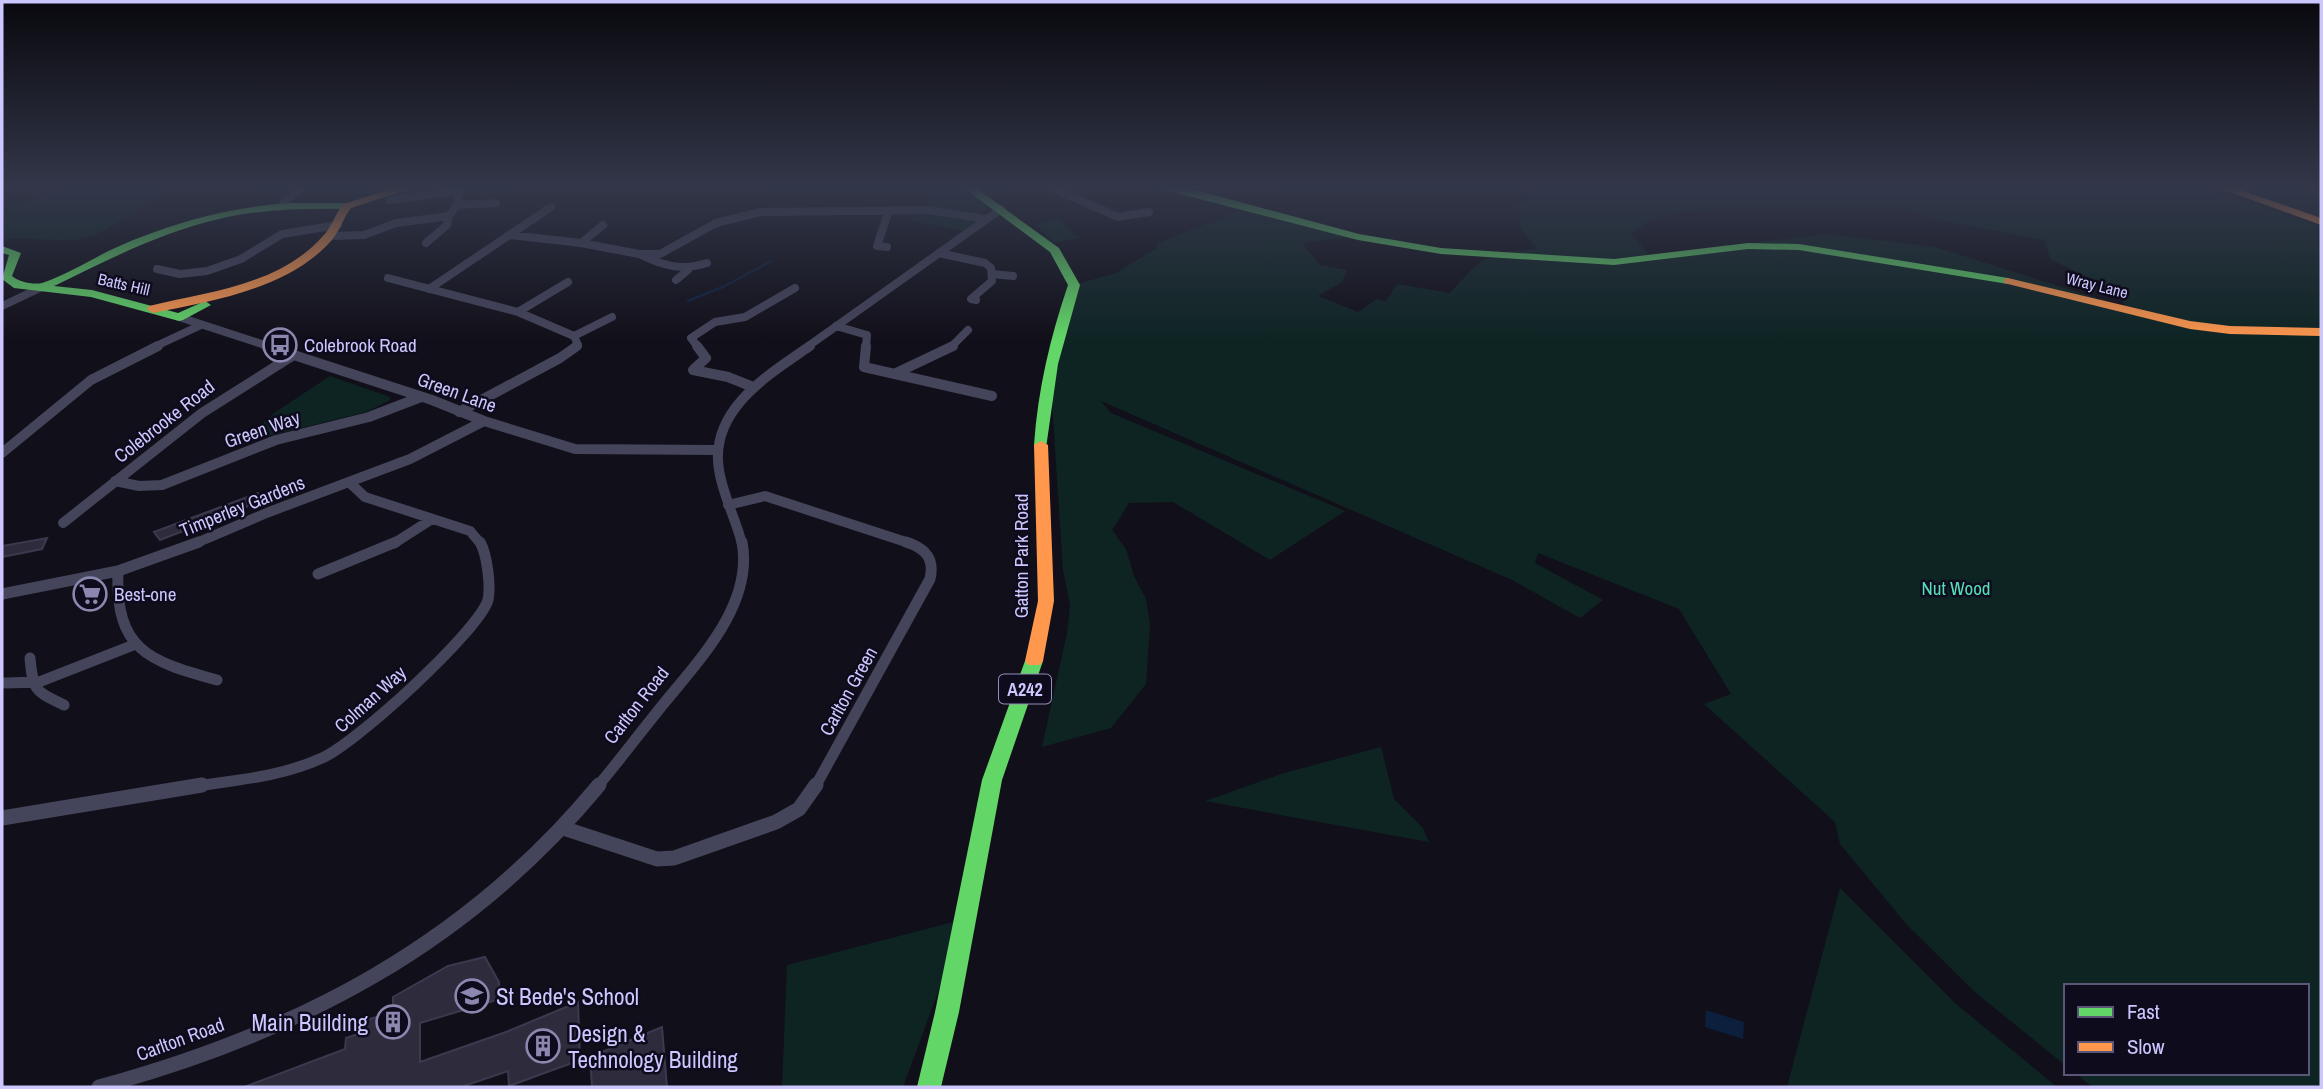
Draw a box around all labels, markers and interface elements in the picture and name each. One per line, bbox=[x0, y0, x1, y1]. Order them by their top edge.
street label: Batts Hill bbox=[96, 267, 152, 301]
street label: Wray Lane bbox=[2064, 267, 2130, 303]
bus stop icon: Colebrook Road bbox=[261, 326, 299, 364]
place label: Colebrook Road bbox=[304, 332, 417, 358]
street label: Green Lane bbox=[414, 366, 500, 418]
street label: Colebrooke Road bbox=[108, 373, 220, 469]
street label: Green Way bbox=[221, 404, 303, 454]
street label: Timperley Gardens bbox=[175, 469, 309, 543]
street label: Gatton Park Road bbox=[1008, 494, 1034, 618]
supermarket icon: Best-one bbox=[71, 575, 109, 613]
park label: Nut Wood bbox=[1921, 575, 1991, 601]
place label: Best-one bbox=[114, 581, 176, 607]
street label: Carlton Green bbox=[813, 642, 883, 740]
street label: Colman Way bbox=[328, 660, 412, 738]
street label: Carlton Road bbox=[597, 661, 675, 749]
road number: A242 bbox=[999, 674, 1051, 704]
school or university icon: St Bede's School bbox=[453, 977, 491, 1015]
place label: St Bede's School bbox=[496, 981, 639, 1012]
legend bbox=[2064, 984, 2309, 1075]
text: Fast bbox=[2127, 997, 2160, 1026]
building icon: Main Building bbox=[374, 1003, 412, 1041]
place label: Main Building bbox=[252, 1007, 369, 1038]
street label: Carlton Road bbox=[132, 1011, 228, 1067]
place label: Design & Technology Building bbox=[568, 1018, 738, 1075]
building icon: Design & Technology Building bbox=[524, 1027, 562, 1065]
text: Slow bbox=[2127, 1032, 2165, 1061]

